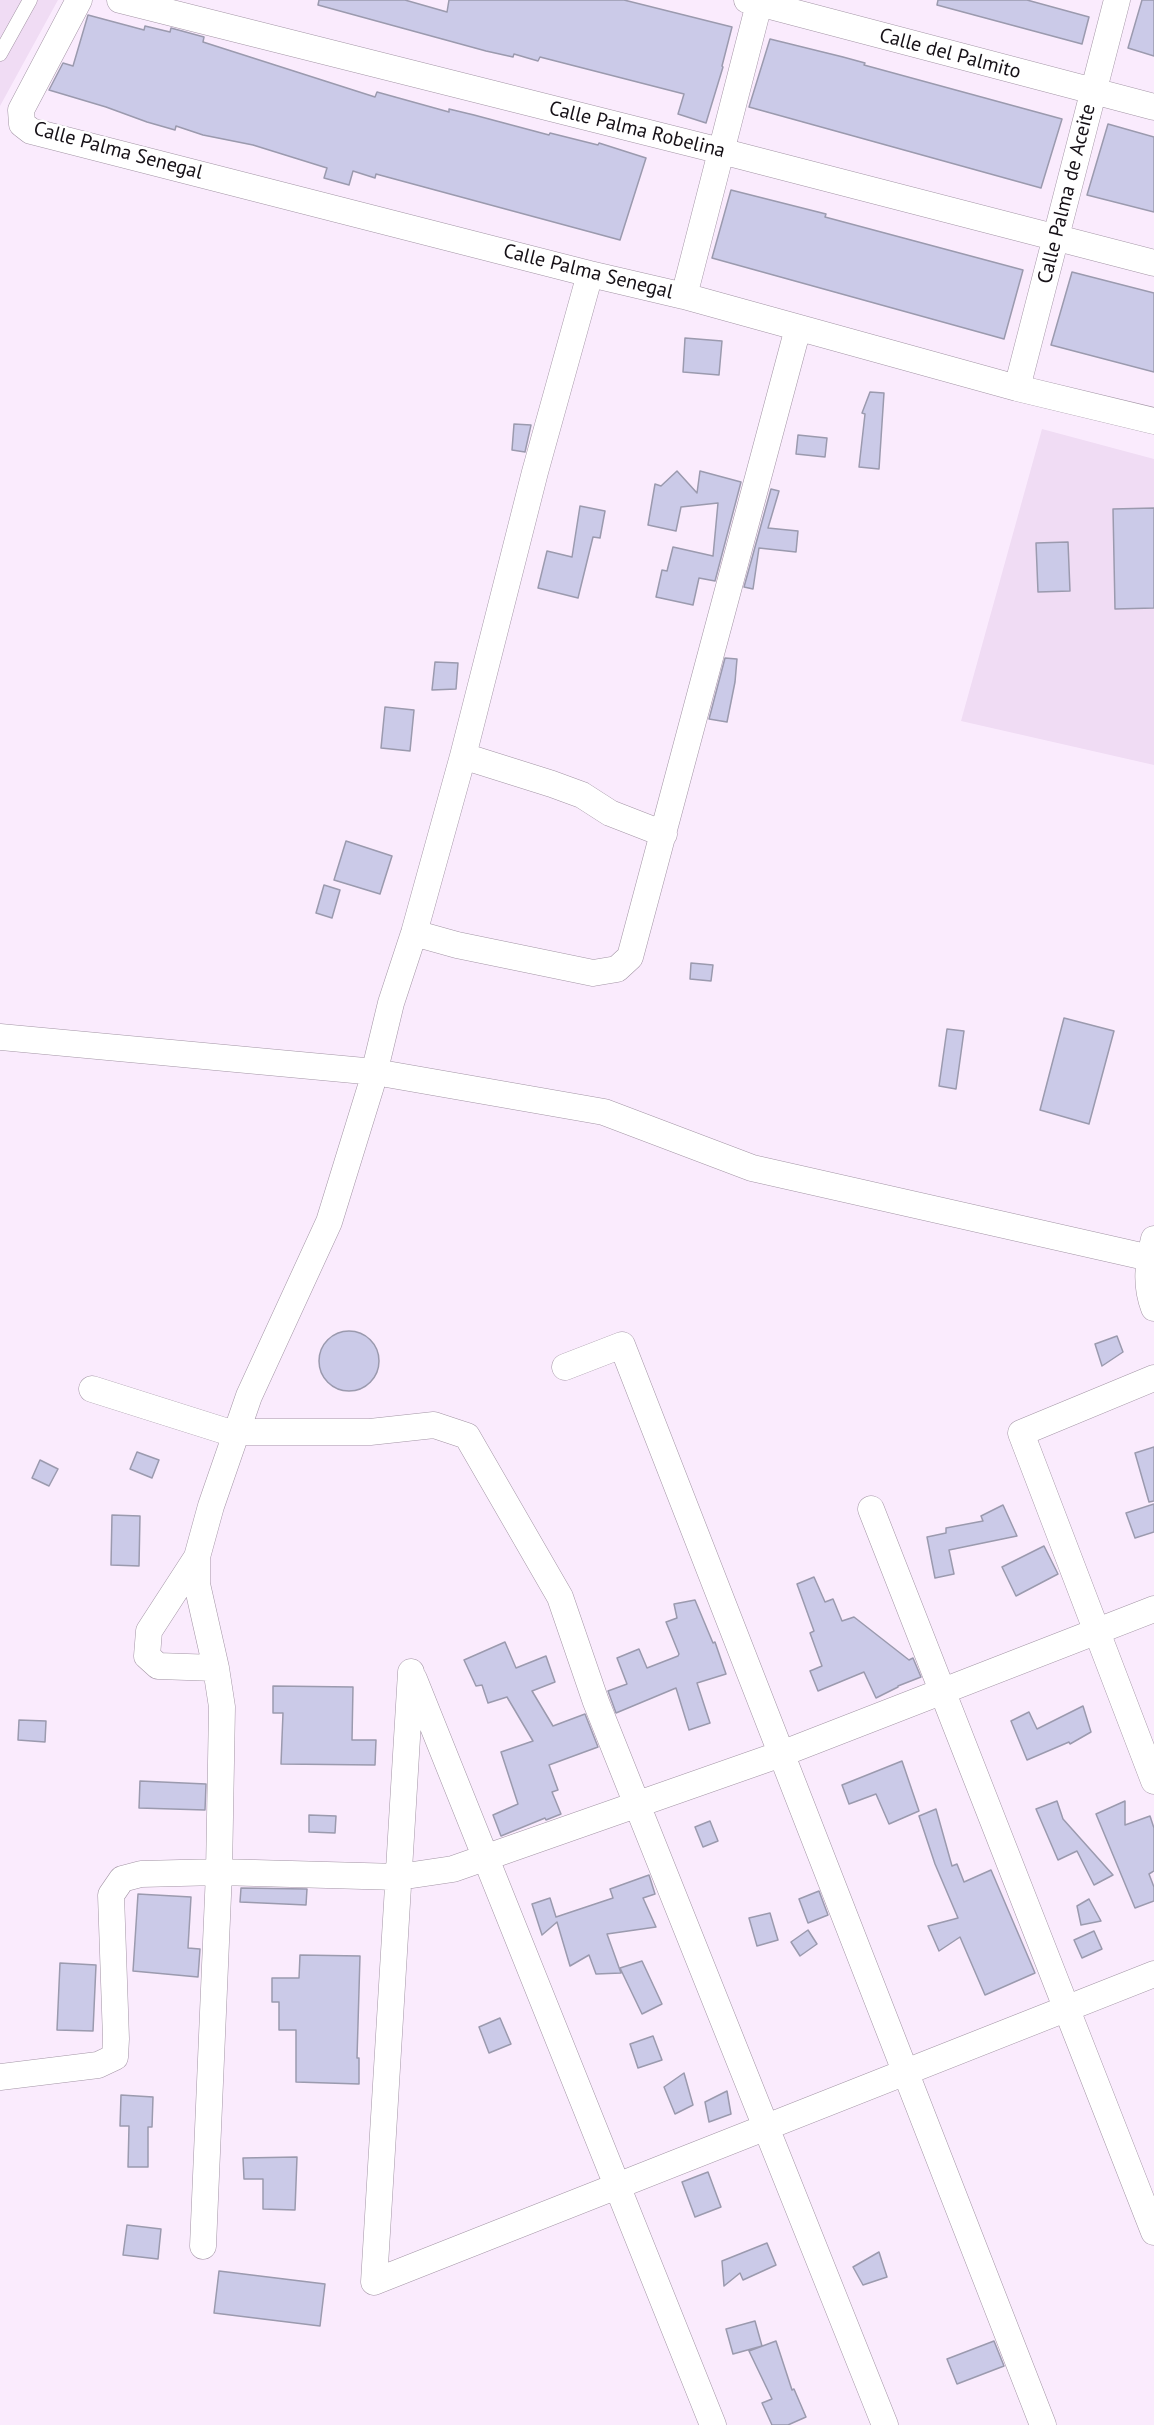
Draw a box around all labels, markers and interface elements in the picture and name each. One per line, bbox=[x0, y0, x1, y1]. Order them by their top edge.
street label: Calle del Palmito bbox=[877, 24, 1023, 84]
street label: Calle Palma Robelina bbox=[546, 97, 728, 163]
street label: Calle Palma de Aceite bbox=[1033, 102, 1101, 286]
street label: Calle Palma Senegal bbox=[31, 117, 205, 185]
street label: Calle Palma Senegal bbox=[501, 239, 675, 305]

